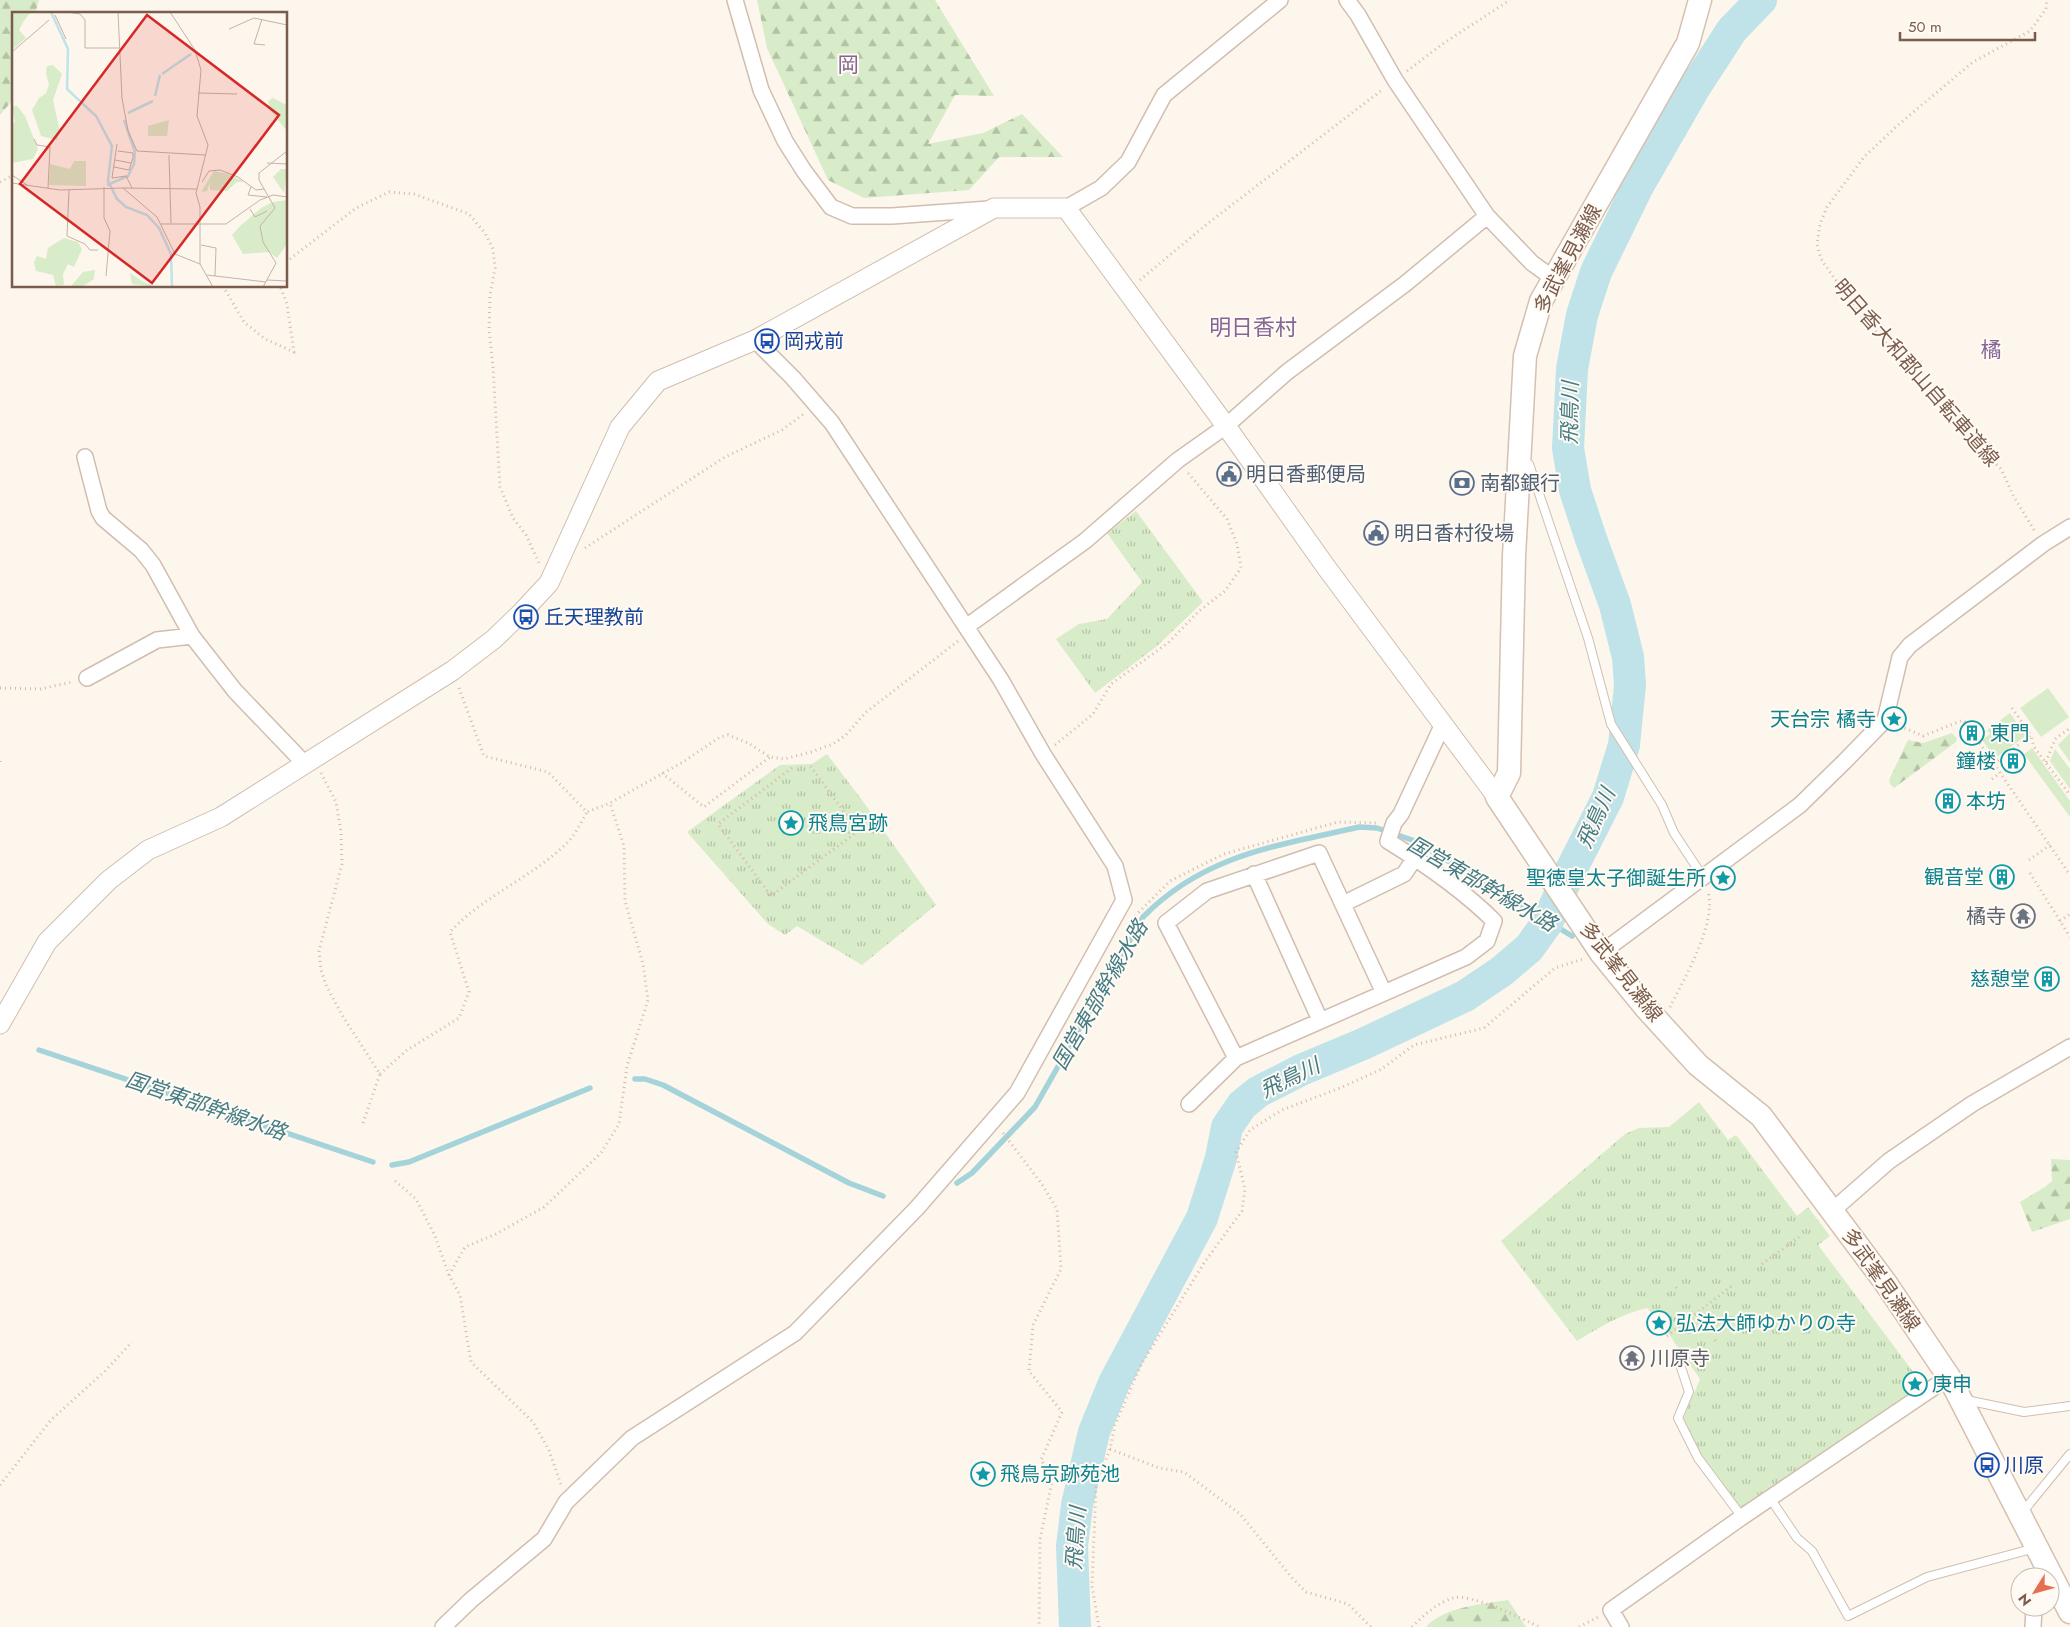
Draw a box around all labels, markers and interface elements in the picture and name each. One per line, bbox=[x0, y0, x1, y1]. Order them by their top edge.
scale bar bbox=[1900, 10, 2035, 42]
inset map bbox=[12, 12, 288, 288]
text: 50 m bbox=[1908, 16, 1942, 38]
district label: 岡 bbox=[838, 50, 859, 80]
street label: 多武峯見瀬線 bbox=[1527, 199, 1609, 319]
street label: 明日香大和郡山自転車道線 bbox=[1826, 273, 2006, 473]
district label: 明日香村 bbox=[1209, 311, 1297, 343]
place label: 岡戎前 bbox=[784, 327, 844, 356]
bus stop icon: 岡戎前 bbox=[754, 328, 780, 354]
district label: 橘 bbox=[1981, 335, 2002, 365]
water label: 飛鳥川 bbox=[1554, 379, 1586, 445]
place label: 明日香郵便局 bbox=[1246, 460, 1366, 489]
public building icon: 明日香郵便局 bbox=[1216, 461, 1242, 487]
place label: 南都銀行 bbox=[1480, 469, 1560, 498]
bank icon: 南都銀行 bbox=[1449, 470, 1475, 496]
place label: 明日香村役場 bbox=[1394, 519, 1514, 548]
public building icon: 明日香村役場 bbox=[1363, 520, 1389, 546]
place label: 丘天理教前 bbox=[544, 603, 644, 632]
bus stop icon: 丘天理教前 bbox=[513, 604, 539, 630]
place label: 天台宗 橘寺 bbox=[1770, 705, 1876, 734]
place icon: 天台宗 橘寺 bbox=[1881, 706, 1907, 732]
place label: 東門 bbox=[1990, 719, 2030, 748]
building icon: 東門 bbox=[1959, 720, 1985, 746]
place label: 鐘楼 bbox=[1956, 747, 1996, 776]
building icon: 鐘楼 bbox=[2000, 748, 2026, 774]
water label: 飛鳥川 bbox=[1569, 781, 1623, 853]
place label: 本坊 bbox=[1966, 787, 2006, 816]
building icon: 本坊 bbox=[1935, 788, 1961, 814]
place label: 飛鳥宮跡 bbox=[808, 809, 888, 838]
place icon: 飛鳥宮跡 bbox=[778, 810, 804, 836]
water label: 国営東部幹線水路 bbox=[1402, 829, 1564, 940]
place label: 観音堂 bbox=[1924, 863, 1984, 892]
place label: 聖徳皇太子御誕生所 bbox=[1526, 864, 1706, 893]
building icon: 観音堂 bbox=[1989, 864, 2015, 890]
place icon: 聖徳皇太子御誕生所 bbox=[1710, 865, 1736, 891]
place label: 橘寺 bbox=[1966, 902, 2006, 931]
temple icon: 橘寺 bbox=[2010, 903, 2036, 929]
water label: 国営東部幹線水路 bbox=[1045, 913, 1156, 1075]
street label: 多武峯見瀬線 bbox=[1573, 916, 1669, 1028]
place label: 慈憩堂 bbox=[1970, 965, 2030, 994]
building icon: 慈憩堂 bbox=[2034, 966, 2060, 992]
water label: 飛鳥川 bbox=[1255, 1050, 1327, 1105]
water label: 国営東部幹線水路 bbox=[122, 1064, 292, 1148]
street label: 多武峯見瀬線 bbox=[1835, 1223, 1927, 1337]
place label: 弘法大師ゆかりの寺 bbox=[1676, 1309, 1856, 1338]
place icon: 弘法大師ゆかりの寺 bbox=[1646, 1310, 1672, 1336]
place label: 川原寺 bbox=[1650, 1344, 1710, 1373]
temple icon: 川原寺 bbox=[1619, 1345, 1645, 1371]
place label: 庚申 bbox=[1932, 1370, 1972, 1399]
place icon: 庚申 bbox=[1902, 1371, 1928, 1397]
place label: 川原 bbox=[2004, 1451, 2044, 1480]
bus stop icon: 川原 bbox=[1974, 1452, 2000, 1478]
place label: 飛鳥京跡苑池 bbox=[1000, 1460, 1120, 1489]
place icon: 飛鳥京跡苑池 bbox=[970, 1461, 996, 1487]
water label: 飛鳥川 bbox=[1059, 1504, 1093, 1570]
north arrow bbox=[2010, 1567, 2060, 1617]
text: N bbox=[2013, 1589, 2036, 1610]

